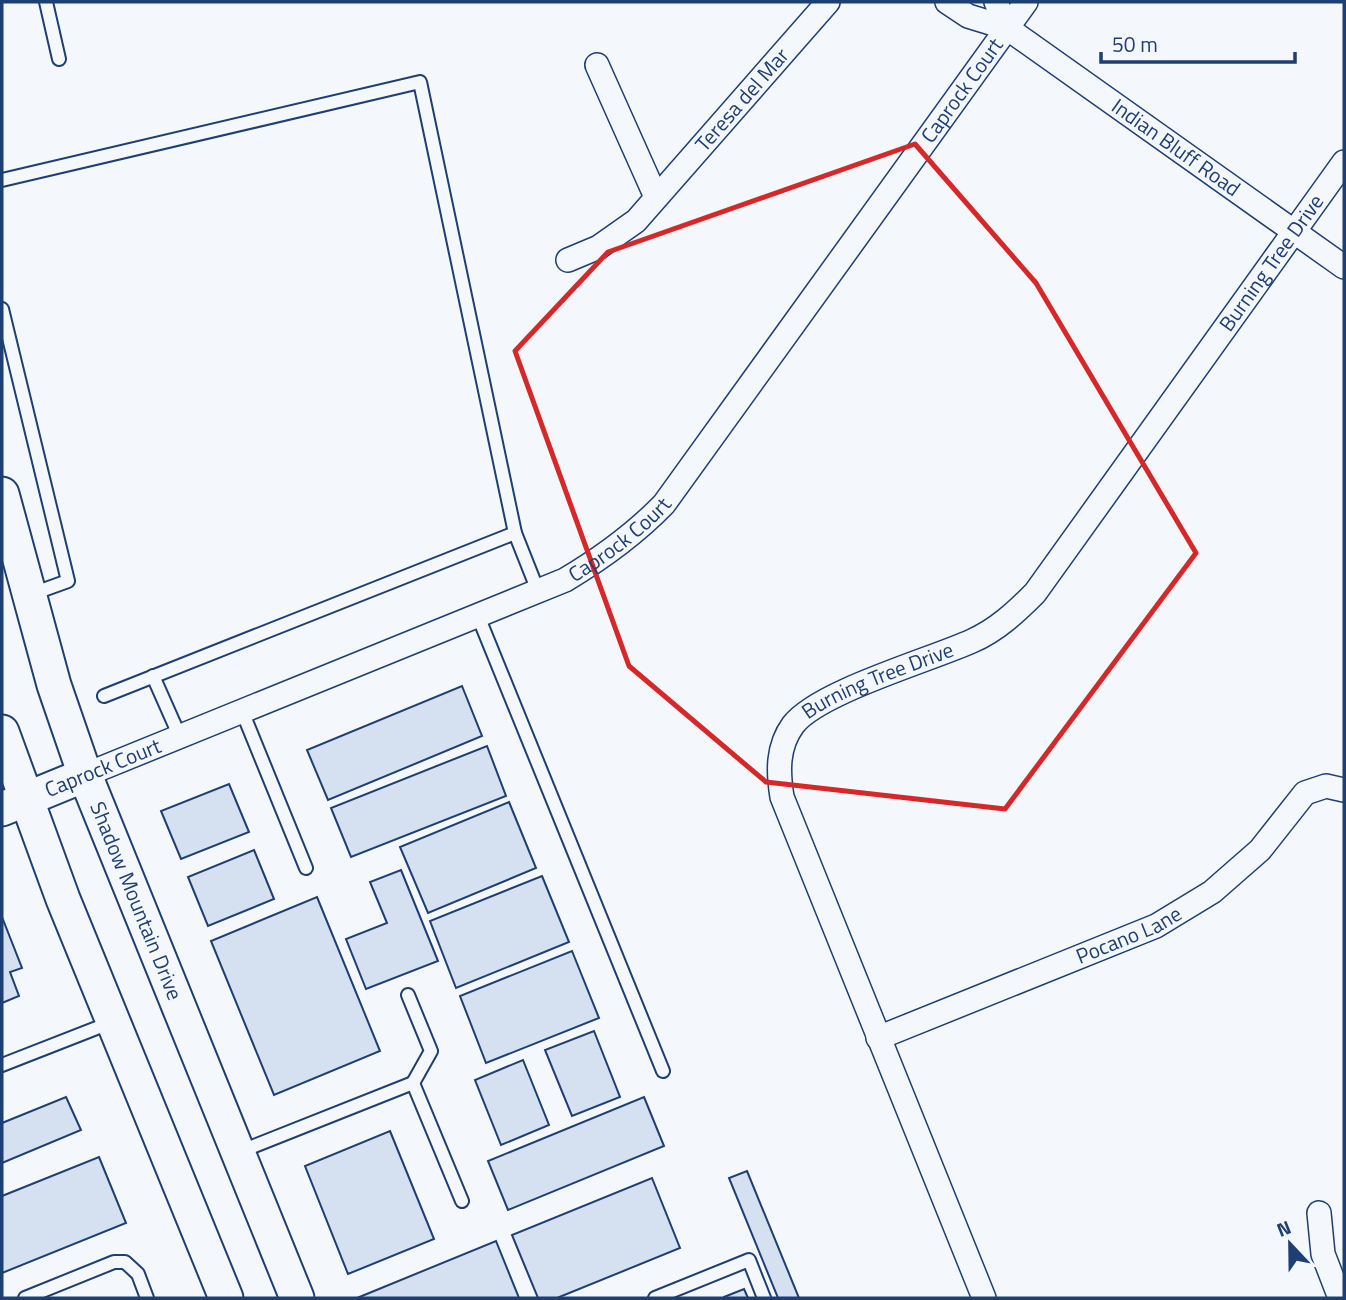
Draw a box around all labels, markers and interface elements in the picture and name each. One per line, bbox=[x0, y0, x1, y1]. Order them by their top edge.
scale bar bbox=[1101, 21, 1295, 65]
text: 50 m bbox=[1112, 28, 1158, 60]
street label: Caprock Court bbox=[912, 30, 1011, 149]
street label: Teresa del Mar bbox=[687, 40, 796, 158]
street label: Indian Bluff Road bbox=[1105, 90, 1247, 204]
street label: Burning Tree Drive bbox=[1211, 187, 1331, 338]
street label: Caprock Court bbox=[562, 490, 679, 589]
street label: Burning Tree Drive bbox=[795, 633, 958, 726]
street label: Caprock Court bbox=[40, 729, 166, 805]
street label: Shadow Mountain Drive bbox=[82, 797, 191, 1004]
street label: Pocano Lane bbox=[1071, 897, 1187, 972]
north arrow bbox=[1255, 1209, 1325, 1279]
text: N bbox=[1272, 1212, 1295, 1244]

